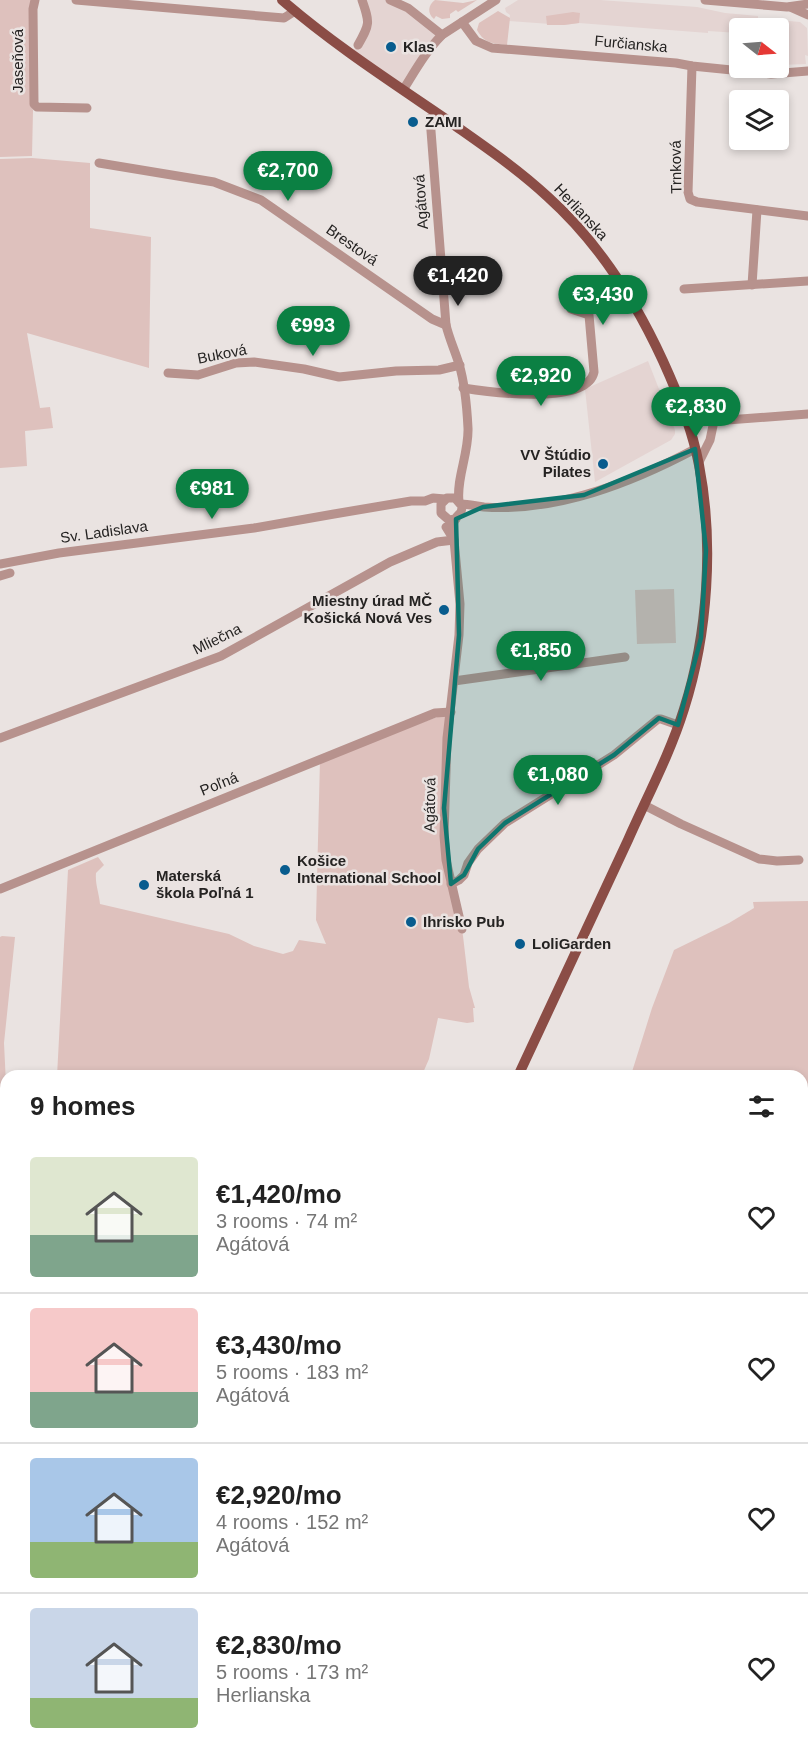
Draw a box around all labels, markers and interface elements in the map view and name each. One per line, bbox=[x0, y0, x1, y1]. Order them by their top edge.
north arrow bbox=[729, 18, 789, 78]
map controls bbox=[729, 18, 789, 150]
street label: Jaseňová bbox=[9, 28, 26, 93]
street label: Furčianska bbox=[594, 32, 669, 55]
place label: Klas bbox=[403, 38, 435, 55]
marker: Klas bbox=[384, 40, 398, 54]
button: layers bbox=[729, 90, 789, 150]
place label: ZAMI bbox=[425, 113, 462, 130]
marker: ZAMI bbox=[406, 115, 420, 129]
street label: Trnková bbox=[667, 139, 684, 194]
pin: €2,700 bbox=[239, 151, 337, 202]
text: €2,700 bbox=[257, 159, 319, 181]
street label: Agátová bbox=[410, 173, 431, 230]
street label: Herlianska bbox=[551, 180, 612, 244]
street label: Brestová bbox=[323, 221, 382, 269]
pin: €1,420 bbox=[409, 256, 507, 307]
text: €1,420 bbox=[427, 264, 489, 286]
pin: €3,430 bbox=[554, 275, 652, 326]
text: €3,430 bbox=[572, 283, 634, 305]
pin: €993 bbox=[277, 306, 349, 357]
text: €993 bbox=[291, 314, 335, 336]
street label: Buková bbox=[196, 340, 249, 367]
pin: €2,920 bbox=[492, 356, 590, 407]
text: €2,920 bbox=[510, 364, 572, 386]
pin: €2,830 bbox=[647, 387, 745, 438]
text: €2,830 bbox=[665, 395, 727, 417]
place label: VV Štúdio Pilates bbox=[520, 446, 591, 480]
marker: VV Štúdio Pilates bbox=[596, 457, 610, 471]
pin: €981 bbox=[176, 469, 248, 520]
text: €981 bbox=[190, 477, 234, 499]
street label: Sv. Ladislava bbox=[59, 517, 149, 546]
place label: Miestny úrad MČ Košická Nová Ves bbox=[304, 592, 432, 626]
marker: Miestny úrad MČ Košická Nová Ves bbox=[437, 603, 451, 617]
street label: Mliečna bbox=[190, 619, 244, 658]
pin: €1,850 bbox=[492, 631, 590, 682]
text: €1,850 bbox=[510, 639, 572, 661]
pin: €1,080 bbox=[509, 755, 607, 806]
text: €1,080 bbox=[527, 763, 589, 785]
street label: Poľná bbox=[197, 768, 241, 799]
street label: Agátová bbox=[421, 777, 438, 833]
place label: Košice International School bbox=[297, 852, 441, 886]
marker: Košice International School bbox=[278, 863, 292, 877]
place label: Materská škola Poľná 1 bbox=[156, 867, 254, 901]
marker: Materská škola Poľná 1 bbox=[137, 878, 151, 892]
place label: Ihrisko Pub bbox=[423, 913, 505, 930]
marker: Ihrisko Pub bbox=[404, 915, 418, 929]
place label: LoliGarden bbox=[532, 935, 611, 952]
marker: LoliGarden bbox=[513, 937, 527, 951]
icon: filters bbox=[745, 1090, 778, 1123]
text: 9 homes bbox=[30, 1091, 136, 1121]
text: €1,420/mo bbox=[216, 1179, 342, 1209]
icon: home bbox=[78, 1181, 150, 1253]
icon: heart bbox=[745, 1201, 778, 1234]
text: 3 rooms · 74 m² bbox=[216, 1210, 357, 1232]
text: Agátová bbox=[216, 1233, 289, 1255]
text: €3,430/mo bbox=[216, 1330, 342, 1360]
icon: home bbox=[78, 1332, 150, 1404]
icon: heart bbox=[745, 1352, 778, 1385]
text: 5 rooms · 183 m² bbox=[216, 1361, 368, 1383]
text: Agátová bbox=[216, 1384, 289, 1406]
text: €2,920/mo bbox=[216, 1480, 342, 1510]
icon: home bbox=[78, 1482, 150, 1554]
icon: heart bbox=[745, 1502, 778, 1535]
text: 4 rooms · 152 m² bbox=[216, 1511, 368, 1533]
text: Agátová bbox=[216, 1534, 289, 1556]
text: €2,830/mo bbox=[216, 1630, 342, 1660]
icon: home bbox=[78, 1632, 150, 1704]
icon: heart bbox=[745, 1652, 778, 1685]
text: 5 rooms · 173 m² bbox=[216, 1661, 368, 1683]
text: Herlianska bbox=[216, 1684, 310, 1706]

